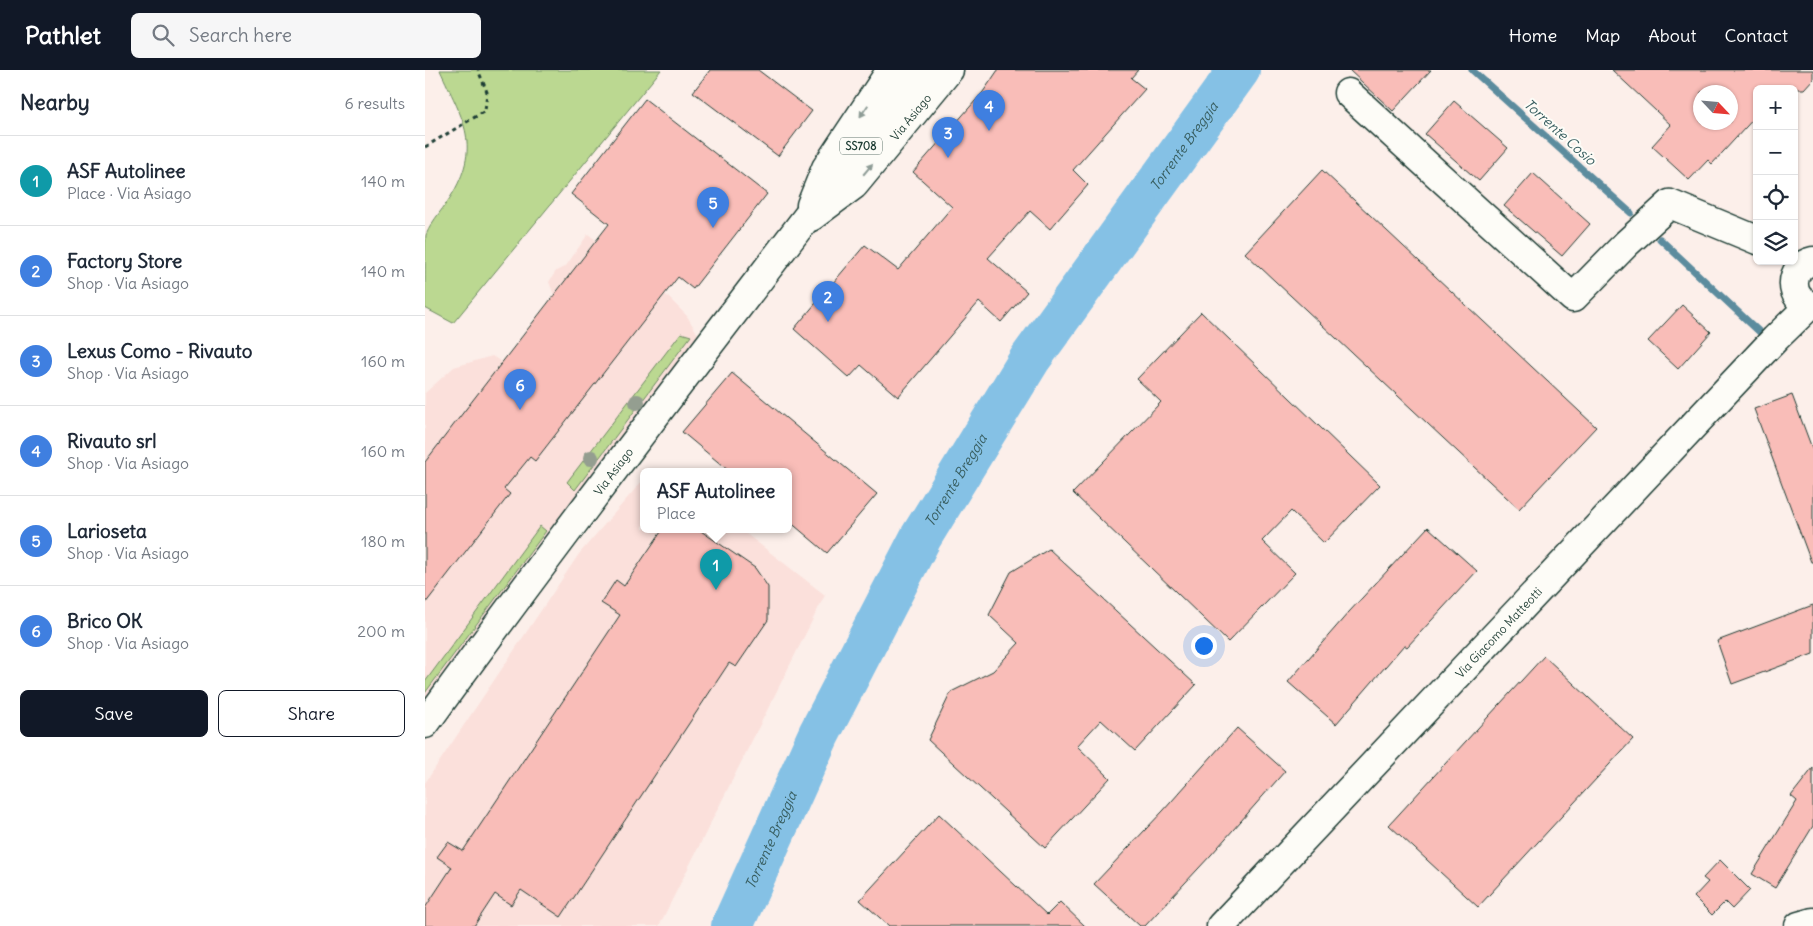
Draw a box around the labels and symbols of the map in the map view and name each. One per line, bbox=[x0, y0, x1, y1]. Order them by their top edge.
north arrow bbox=[1693, 85, 1738, 130]
street label: Via Asiago bbox=[887, 90, 934, 143]
pin: 4 bbox=[973, 90, 1005, 131]
water label: Torrente Cosio bbox=[1520, 95, 1601, 170]
water label: Torrente Breggia bbox=[1146, 98, 1223, 194]
one-way arrow bbox=[860, 104, 869, 117]
pin: 3 bbox=[932, 117, 964, 158]
road number: SS708 bbox=[840, 138, 882, 154]
one-way arrow bbox=[862, 163, 873, 176]
pin: 5 bbox=[697, 187, 729, 228]
pin: 2 bbox=[812, 281, 844, 322]
pin: 6 bbox=[504, 369, 536, 410]
water label: Torrente Breggia bbox=[921, 430, 991, 530]
street label: Via Asiago bbox=[590, 444, 636, 498]
pin: 1 bbox=[700, 549, 732, 590]
street label: Via Giacomo Matteotti bbox=[1452, 584, 1545, 681]
your location bbox=[1191, 633, 1217, 659]
water label: Torrente Breggia bbox=[741, 788, 801, 892]

